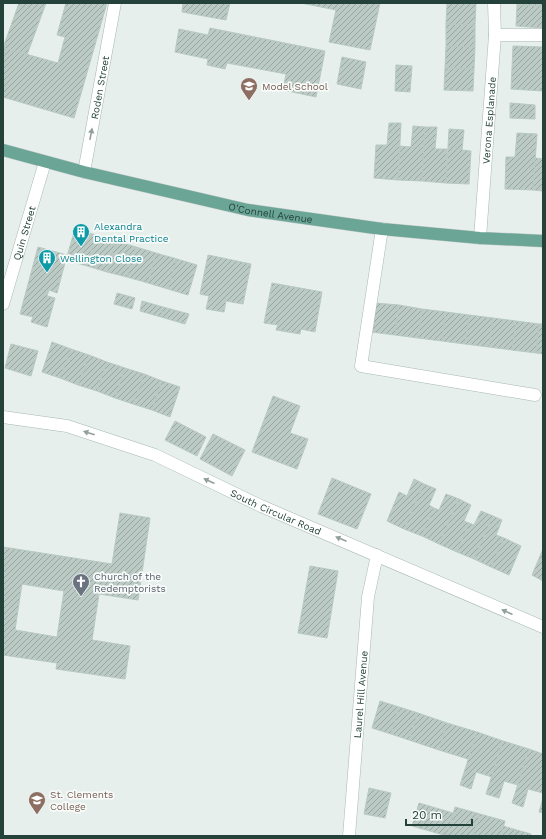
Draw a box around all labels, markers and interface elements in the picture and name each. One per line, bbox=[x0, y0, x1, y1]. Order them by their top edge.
street label: Roden Street bbox=[88, 54, 111, 120]
school or university icon: Model School bbox=[239, 76, 259, 101]
street label: Verona Esplanade bbox=[480, 76, 497, 164]
place label: Model School bbox=[262, 81, 328, 92]
one-way arrow bbox=[88, 128, 94, 140]
street label: O'Connell Avenue bbox=[227, 200, 314, 225]
street label: Quin Street bbox=[11, 204, 37, 262]
place label: Alexandra Dental Practice bbox=[94, 221, 169, 244]
building icon: Alexandra Dental Practice bbox=[71, 222, 91, 247]
building icon: Wellington Close bbox=[37, 248, 57, 273]
place label: Wellington Close bbox=[60, 253, 142, 264]
one-way arrow bbox=[82, 430, 94, 436]
one-way arrow bbox=[204, 478, 215, 484]
street label: South Circular Road bbox=[229, 487, 323, 537]
one-way arrow bbox=[335, 536, 347, 543]
place label: Church of the Redemptorists bbox=[94, 571, 166, 594]
church icon: Church of the Redemptorists bbox=[71, 572, 91, 597]
one-way arrow bbox=[501, 608, 513, 614]
street label: Laurel Hill Avenue bbox=[351, 650, 369, 739]
place label: St. Clements College bbox=[50, 789, 113, 812]
school or university icon: St. Clements College bbox=[27, 790, 47, 815]
scale bar bbox=[406, 801, 472, 827]
text: 20 m bbox=[412, 808, 442, 822]

